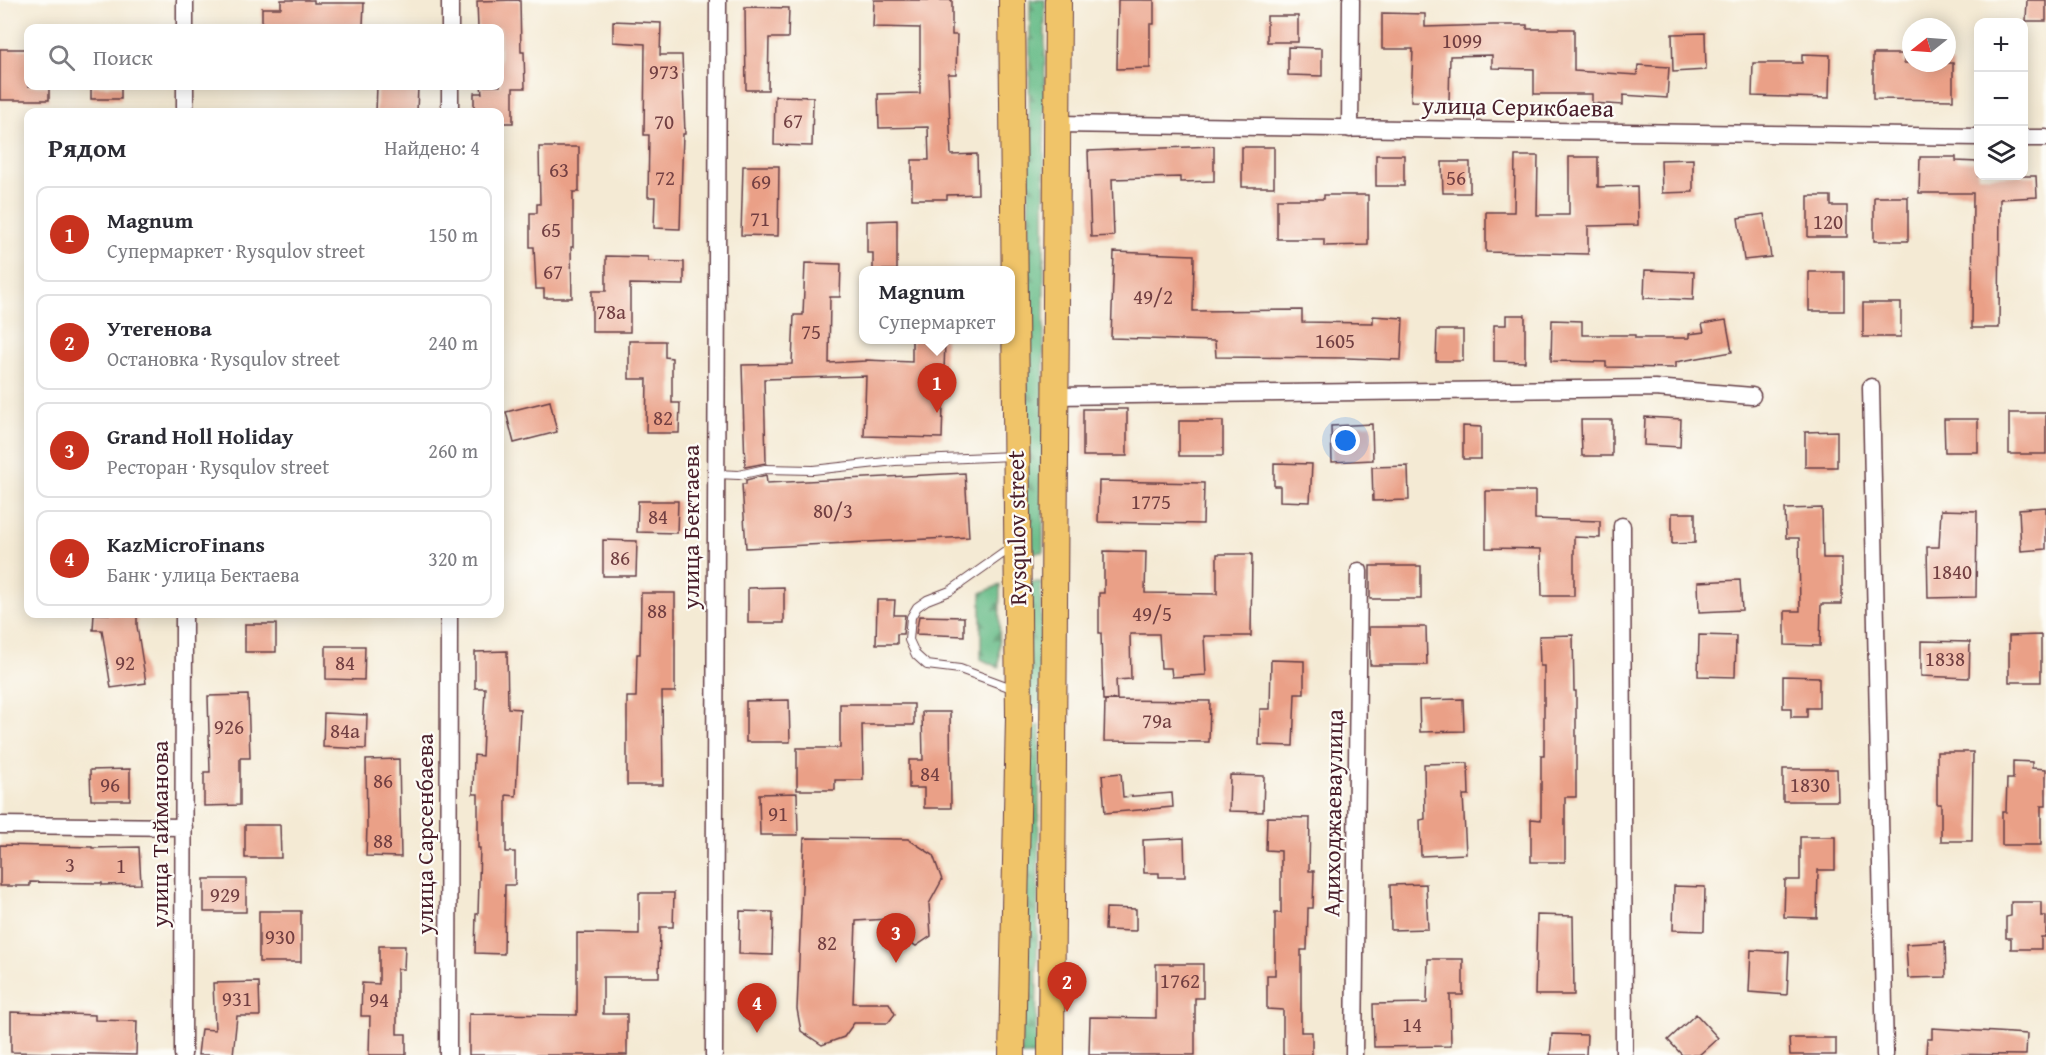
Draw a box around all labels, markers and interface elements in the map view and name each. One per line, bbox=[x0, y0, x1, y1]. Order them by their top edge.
north arrow bbox=[1902, 18, 1956, 72]
map controls bbox=[1974, 18, 2028, 180]
button: + bbox=[1974, 18, 2028, 72]
search box bbox=[24, 24, 504, 90]
house number: 1099 bbox=[1442, 25, 1482, 56]
icon: search bbox=[45, 41, 78, 74]
text: Поиск bbox=[93, 41, 153, 73]
house number: 973 bbox=[649, 56, 679, 87]
button: − bbox=[1974, 72, 2028, 126]
street label: улица Серикбаева bbox=[1421, 87, 1615, 126]
house number: 67 bbox=[783, 105, 803, 136]
house number: 70 bbox=[654, 106, 674, 137]
button: layers bbox=[1974, 126, 2028, 180]
text: Рядом bbox=[48, 128, 126, 167]
text: Найдено: 4 bbox=[384, 133, 480, 162]
house number: 63 bbox=[549, 154, 569, 185]
house number: 72 bbox=[655, 162, 675, 193]
house number: 56 bbox=[1446, 162, 1466, 193]
house number: 69 bbox=[751, 166, 771, 197]
house number: 71 bbox=[750, 203, 770, 234]
text: Magnum bbox=[107, 204, 193, 236]
house number: 120 bbox=[1813, 206, 1843, 237]
house number: 65 bbox=[541, 214, 561, 245]
text: 1 bbox=[64, 220, 75, 249]
text: 150 m bbox=[428, 220, 478, 249]
text: Супермаркет · Rysqulov street bbox=[107, 236, 365, 265]
house number: 67 bbox=[543, 256, 563, 287]
popup bbox=[859, 266, 1015, 344]
text: Magnum bbox=[879, 275, 965, 307]
house number: 49/2 bbox=[1133, 281, 1173, 312]
house number: 78а bbox=[596, 296, 626, 327]
text: Супермаркет bbox=[879, 307, 995, 336]
text: Утегенова bbox=[107, 312, 212, 344]
house number: 75 bbox=[801, 316, 821, 347]
house number: 1605 bbox=[1315, 325, 1355, 356]
text: 2 bbox=[64, 328, 75, 357]
text: 240 m bbox=[428, 328, 478, 357]
text: Остановка · Rysqulov street bbox=[107, 344, 340, 373]
pin: 1 bbox=[918, 364, 956, 413]
house number: 82 bbox=[653, 402, 673, 433]
text: Grand Holl Holiday bbox=[107, 420, 293, 452]
your location bbox=[1331, 426, 1360, 455]
text: 3 bbox=[64, 436, 75, 465]
text: 260 m bbox=[428, 436, 478, 465]
street label: улица Бектаева bbox=[673, 444, 708, 610]
street label: Rysqulov street bbox=[998, 450, 1035, 606]
text: Ресторан · Rysqulov street bbox=[107, 452, 329, 481]
house number: 1775 bbox=[1131, 486, 1171, 517]
house number: 80/3 bbox=[813, 495, 853, 526]
house number: 84 bbox=[648, 501, 668, 532]
text: KazMicroFinans bbox=[107, 528, 265, 560]
house number: 86 bbox=[610, 542, 630, 573]
text: 4 bbox=[64, 544, 75, 573]
text: 320 m bbox=[428, 544, 478, 573]
house number: 1840 bbox=[1932, 556, 1972, 587]
text: Банк · улица Бектаева bbox=[107, 560, 299, 589]
house number: 88 bbox=[647, 595, 667, 626]
house number: 49/5 bbox=[1132, 598, 1172, 629]
house number: 1838 bbox=[1925, 643, 1965, 674]
house number: 92 bbox=[115, 647, 135, 678]
house number: 84 bbox=[335, 647, 355, 678]
house number: 79а bbox=[1142, 705, 1172, 736]
street label: Адиходжаеваулица bbox=[1313, 708, 1352, 917]
house number: 926 bbox=[214, 711, 244, 742]
house number: 84а bbox=[330, 715, 360, 746]
street label: улица Сарсенбаева bbox=[407, 733, 442, 936]
street label: улица Тайманова bbox=[142, 740, 177, 929]
house number: 84 bbox=[920, 758, 940, 789]
house number: 86 bbox=[373, 765, 393, 796]
house number: 96 bbox=[100, 769, 120, 800]
house number: 1830 bbox=[1790, 769, 1830, 800]
house number: 91 bbox=[768, 798, 788, 829]
house number: 88 bbox=[373, 825, 393, 856]
house number: 3 bbox=[65, 849, 75, 880]
house number: 1 bbox=[116, 850, 126, 881]
house number: 929 bbox=[210, 879, 240, 910]
pin: 3 bbox=[876, 914, 916, 963]
house number: 930 bbox=[265, 921, 295, 952]
house number: 82 bbox=[817, 927, 837, 958]
pin: 2 bbox=[1048, 962, 1086, 1012]
house number: 1762 bbox=[1160, 965, 1200, 996]
house number: 931 bbox=[222, 983, 252, 1014]
house number: 94 bbox=[369, 984, 389, 1015]
pin: 4 bbox=[738, 984, 777, 1033]
house number: 14 bbox=[1402, 1009, 1422, 1040]

